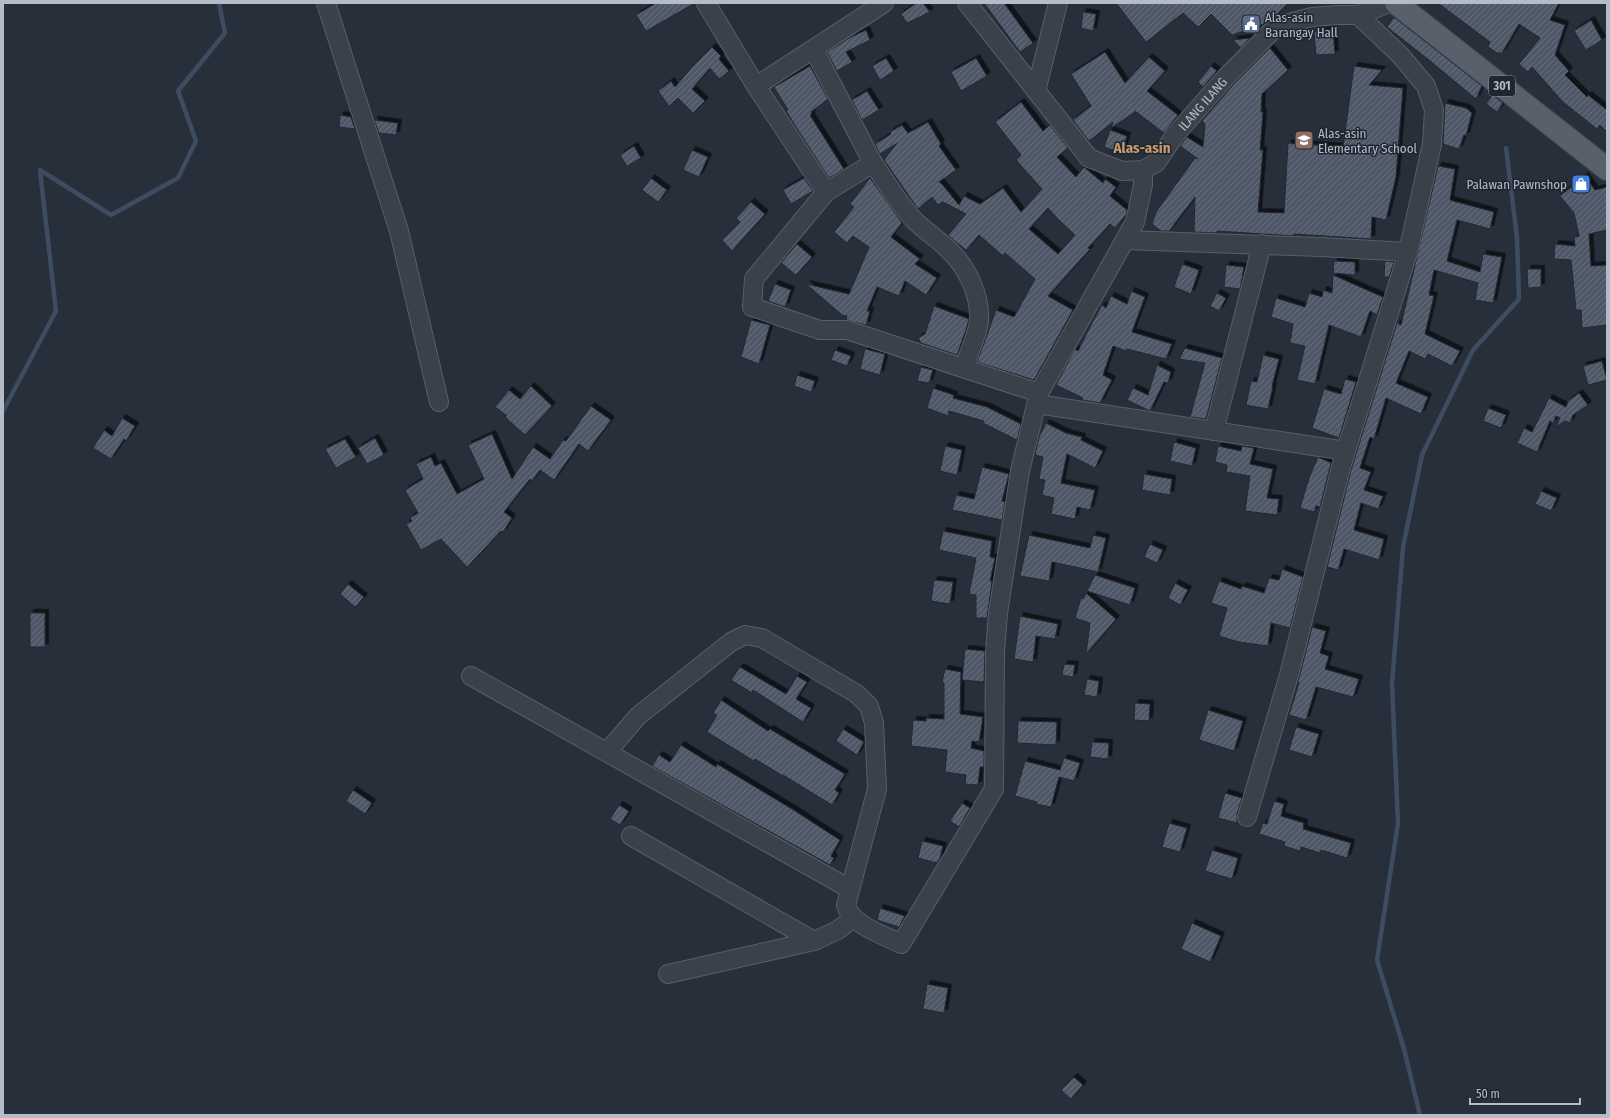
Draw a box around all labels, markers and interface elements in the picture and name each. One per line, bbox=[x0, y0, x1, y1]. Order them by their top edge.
place label: Alas-asin Barangay Hall bbox=[1265, 10, 1338, 40]
public building icon: Alas-asin Barangay Hall bbox=[1240, 13, 1262, 35]
street label: ILANG ILANG bbox=[1175, 74, 1230, 133]
road number: 301 bbox=[1489, 76, 1515, 96]
place label: Alas-asin Elementary School bbox=[1318, 126, 1418, 156]
school or university icon: Alas-asin Elementary School bbox=[1293, 129, 1315, 151]
district label: Alas-asin bbox=[1112, 139, 1171, 157]
shop icon: Palawan Pawnshop bbox=[1570, 173, 1592, 195]
place label: Palawan Pawnshop bbox=[1466, 177, 1567, 192]
scale bar bbox=[1470, 1080, 1580, 1106]
text: 50 m bbox=[1476, 1087, 1500, 1101]

